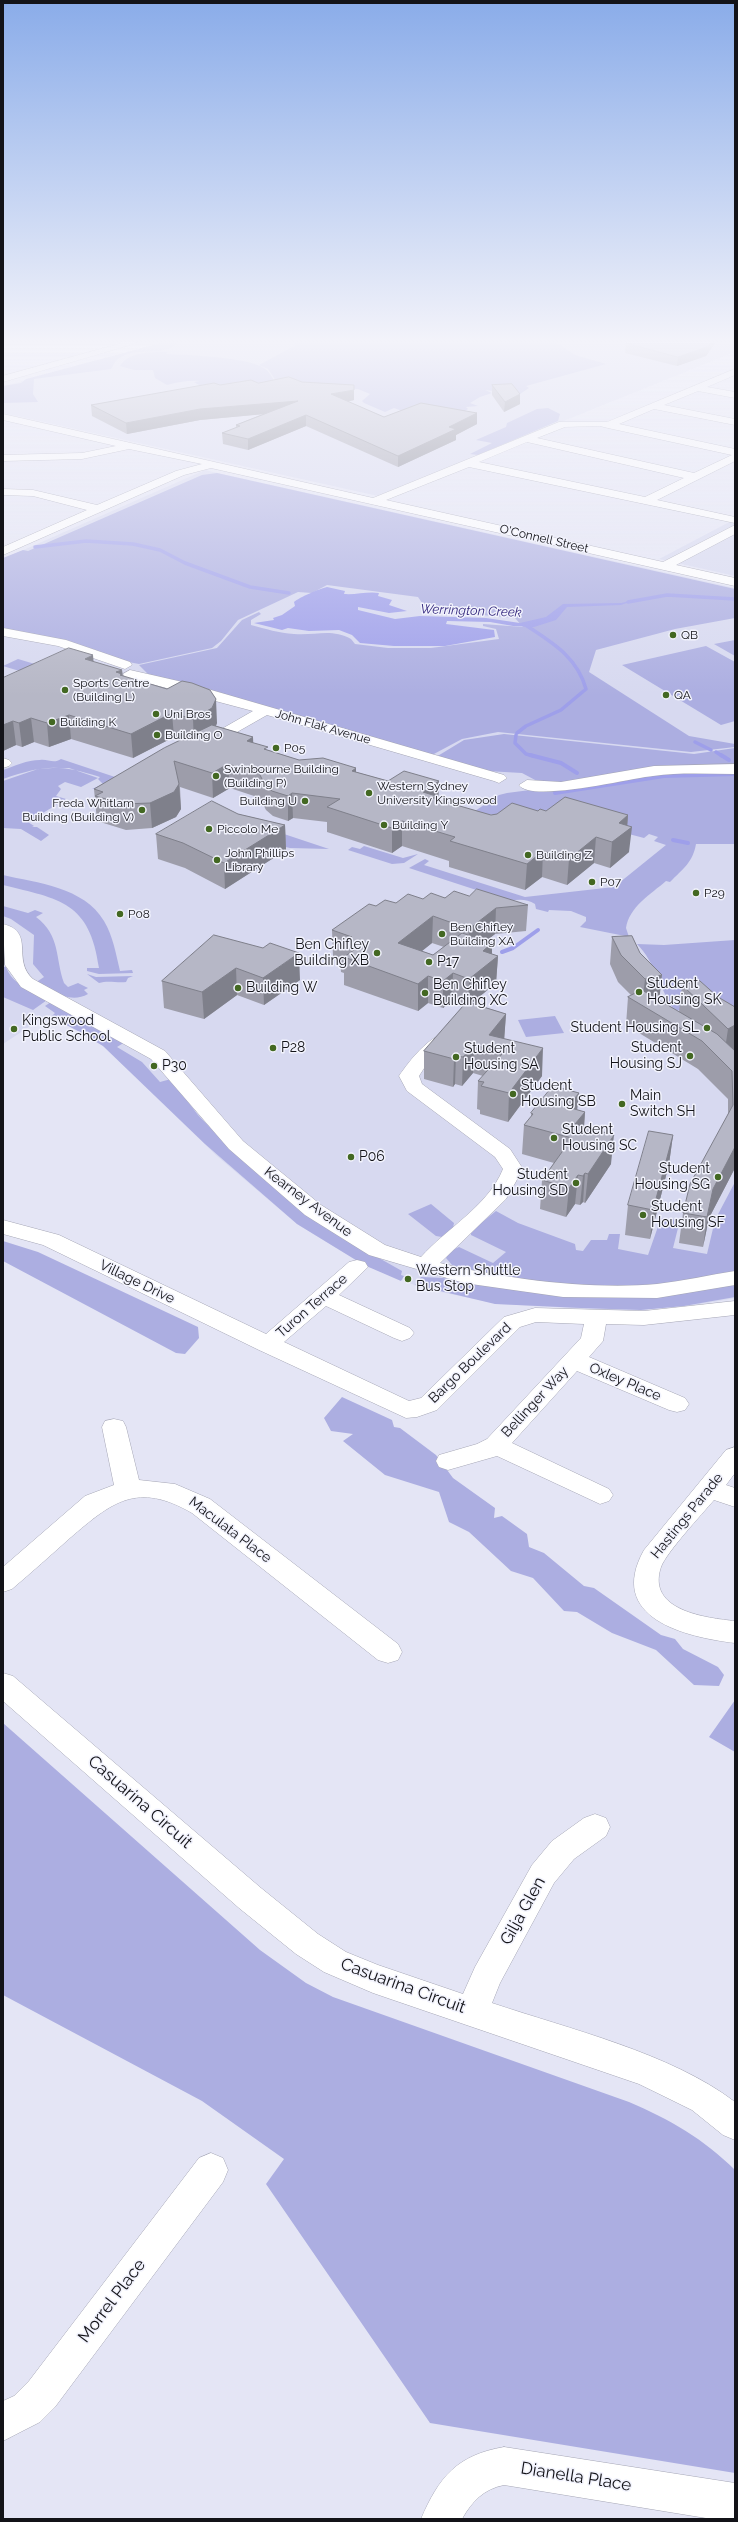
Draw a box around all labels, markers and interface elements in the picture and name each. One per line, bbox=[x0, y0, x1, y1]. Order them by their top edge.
street label: O'Connell Street bbox=[498, 522, 590, 556]
water label: Werrington Creek bbox=[420, 601, 522, 621]
place label: QB bbox=[681, 628, 698, 642]
marker: QB bbox=[668, 630, 678, 640]
place label: Sports Centre (Building L) bbox=[73, 676, 149, 704]
marker: Sports Centre (Building L) bbox=[60, 685, 70, 695]
place label: QA bbox=[674, 688, 691, 702]
marker: QA bbox=[661, 690, 671, 700]
place label: Uni Bros bbox=[164, 707, 211, 721]
street label: John Flak Avenue bbox=[274, 707, 372, 747]
marker: Uni Bros bbox=[151, 709, 161, 719]
place label: Building K bbox=[60, 715, 116, 729]
marker: Building K bbox=[47, 717, 57, 727]
place label: Building O bbox=[165, 728, 223, 742]
marker: Building O bbox=[152, 730, 162, 740]
place label: P05 bbox=[284, 741, 305, 755]
marker: P05 bbox=[271, 743, 281, 753]
place label: Swinbourne Building (Building P) bbox=[224, 762, 339, 790]
marker: Swinbourne Building (Building P) bbox=[211, 771, 221, 781]
place label: Western Sydney University Kingswood bbox=[377, 779, 497, 807]
marker: Western Sydney University Kingswood bbox=[364, 788, 374, 798]
place label: Building U bbox=[239, 794, 297, 808]
place label: Freda Whitlam Building (Building V) bbox=[22, 796, 134, 824]
marker: Building U bbox=[300, 796, 310, 806]
marker: Freda Whitlam Building (Building V) bbox=[137, 805, 147, 815]
place label: Building Y bbox=[392, 818, 448, 832]
marker: Building Y bbox=[379, 820, 389, 830]
place label: Piccolo Me bbox=[217, 822, 278, 836]
marker: Piccolo Me bbox=[204, 824, 214, 834]
place label: John Phillips Library bbox=[225, 846, 294, 874]
place label: Building Z bbox=[536, 848, 592, 862]
marker: Building Z bbox=[523, 850, 533, 860]
marker: John Phillips Library bbox=[212, 855, 222, 865]
place label: P07 bbox=[600, 875, 621, 889]
marker: P07 bbox=[587, 877, 597, 887]
place label: P29 bbox=[704, 886, 725, 900]
marker: P29 bbox=[691, 888, 701, 898]
place label: P08 bbox=[128, 907, 150, 921]
marker: P08 bbox=[115, 909, 125, 919]
place label: Ben Chifley Building XA bbox=[450, 920, 514, 948]
marker: Ben Chifley Building XA bbox=[437, 929, 447, 939]
place label: Ben Chifley Building XB bbox=[294, 937, 369, 970]
marker: Ben Chifley Building XB bbox=[372, 948, 382, 958]
place label: P17 bbox=[437, 954, 459, 970]
marker: P17 bbox=[424, 957, 434, 967]
place label: Student Housing SK bbox=[647, 976, 722, 1008]
place label: Ben Chifley Building XC bbox=[433, 977, 508, 1010]
place label: Building W bbox=[246, 980, 317, 996]
marker: Building W bbox=[233, 983, 243, 993]
marker: Student Housing SK bbox=[634, 987, 644, 997]
marker: Ben Chifley Building XC bbox=[420, 988, 430, 998]
place label: Kingswood Public School bbox=[22, 1013, 111, 1046]
place label: Student Housing SL bbox=[571, 1020, 699, 1036]
marker: Student Housing SL bbox=[702, 1023, 712, 1033]
marker: Kingswood Public School bbox=[9, 1024, 19, 1034]
place label: P28 bbox=[281, 1040, 305, 1056]
place label: Student Housing SJ bbox=[610, 1040, 682, 1072]
place label: Student Housing SA bbox=[464, 1041, 539, 1074]
marker: P28 bbox=[268, 1043, 278, 1053]
marker: Student Housing SJ bbox=[685, 1051, 695, 1061]
marker: Student Housing SA bbox=[451, 1052, 461, 1062]
place label: P30 bbox=[162, 1058, 187, 1074]
marker: P30 bbox=[149, 1061, 159, 1071]
place label: Student Housing SB bbox=[521, 1078, 596, 1110]
place label: Main Switch SH bbox=[630, 1088, 696, 1120]
marker: Student Housing SB bbox=[508, 1089, 518, 1099]
marker: Main Switch SH bbox=[617, 1099, 627, 1109]
place label: Student Housing SC bbox=[562, 1122, 637, 1154]
marker: Student Housing SC bbox=[549, 1133, 559, 1143]
place label: P06 bbox=[359, 1149, 385, 1165]
marker: P06 bbox=[346, 1152, 356, 1162]
place label: Student Housing SG bbox=[634, 1161, 710, 1194]
street label: Kearney Avenue bbox=[261, 1163, 355, 1241]
place label: Student Housing SD bbox=[492, 1167, 568, 1200]
marker: Student Housing SG bbox=[713, 1172, 723, 1182]
marker: Student Housing SD bbox=[571, 1178, 581, 1188]
place label: Student Housing SF bbox=[651, 1199, 725, 1232]
marker: Student Housing SF bbox=[638, 1210, 648, 1220]
street label: Village Drive bbox=[97, 1257, 177, 1307]
place label: Western Shuttle Bus Stop bbox=[416, 1263, 521, 1296]
street label: Turon Terrace bbox=[273, 1271, 351, 1341]
marker: Western Shuttle Bus Stop bbox=[403, 1274, 413, 1284]
street label: Bargo Boulevard bbox=[425, 1319, 515, 1407]
street label: Oxley Place bbox=[587, 1359, 663, 1405]
street label: Bellinger Way bbox=[498, 1363, 572, 1441]
street label: Hastings Parade bbox=[647, 1470, 727, 1562]
street label: Maculata Place bbox=[185, 1493, 275, 1567]
street label: Casuarina Circuit bbox=[84, 1751, 196, 1853]
street label: Gilja Glen bbox=[496, 1873, 550, 1949]
street label: Casuarina Circuit bbox=[338, 1954, 468, 2018]
street label: Morrel Place bbox=[74, 2255, 150, 2347]
street label: Dianella Place bbox=[519, 2458, 633, 2496]

